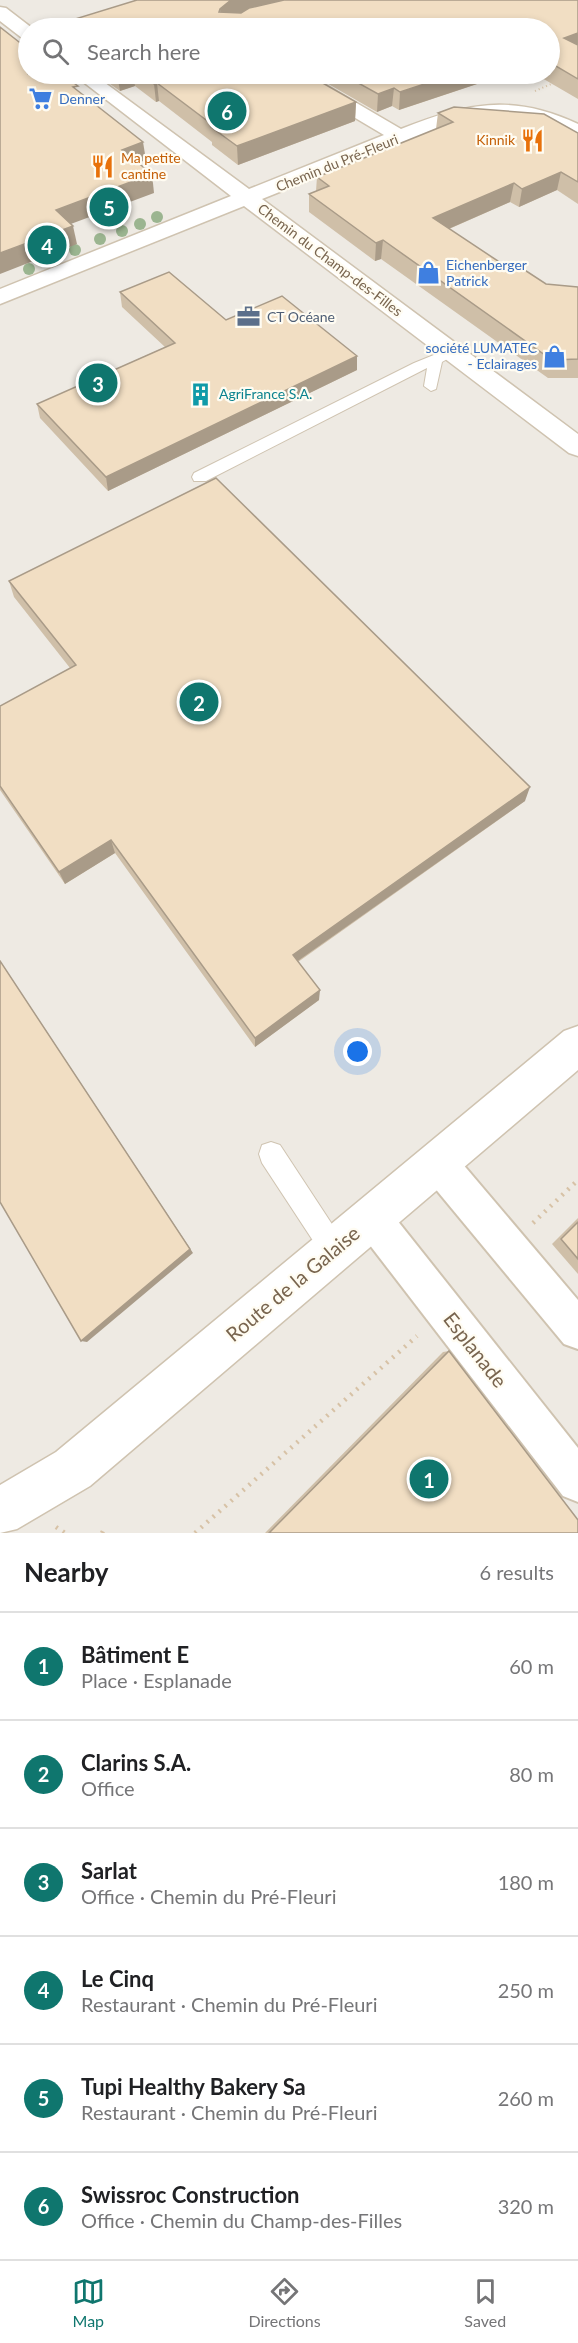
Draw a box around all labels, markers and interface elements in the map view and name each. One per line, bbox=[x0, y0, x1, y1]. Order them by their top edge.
search box bbox=[18, 18, 560, 84]
icon: search bbox=[39, 35, 72, 68]
text: Search here bbox=[87, 38, 200, 65]
supermarket icon: Denner bbox=[28, 86, 54, 112]
pin: 6 bbox=[208, 88, 246, 134]
place label: Denner bbox=[59, 90, 105, 107]
restaurant icon: Kinnik bbox=[520, 127, 546, 153]
street label: Chemin du Pré-Fleuri bbox=[273, 130, 400, 195]
place label: Kinnik bbox=[476, 131, 516, 148]
place label: Ma petite cantine bbox=[121, 149, 181, 182]
restaurant icon: Ma petite cantine bbox=[90, 153, 116, 179]
pin: 5 bbox=[90, 184, 128, 230]
street label: Chemin du Champ-des-Filles bbox=[255, 200, 406, 320]
pin: 4 bbox=[28, 222, 66, 268]
place label: Eichenberger Patrick bbox=[446, 256, 527, 289]
shop icon: Eichenberger Patrick bbox=[415, 260, 441, 286]
office icon: CT Océane bbox=[236, 304, 262, 330]
place label: CT Océane bbox=[267, 308, 335, 325]
place label: société LUMATEC - Eclairages bbox=[426, 339, 538, 372]
shop icon: société LUMATEC - Eclairages bbox=[542, 343, 568, 369]
pin: 3 bbox=[78, 360, 118, 406]
building icon: AgriFrance S.A. bbox=[188, 381, 214, 407]
place label: AgriFrance S.A. bbox=[219, 385, 312, 402]
pin: 2 bbox=[180, 680, 218, 724]
your location bbox=[343, 1037, 372, 1066]
street label: Route de la Galaise bbox=[221, 1220, 364, 1346]
street label: Esplanade bbox=[439, 1307, 513, 1392]
pin: 1 bbox=[410, 1456, 448, 1502]
text: Nearby bbox=[24, 1556, 109, 1588]
text: 6 results bbox=[479, 1560, 554, 1584]
text: Bâtiment E bbox=[81, 1641, 189, 1668]
text: 1 bbox=[38, 1654, 49, 1678]
text: 60 m bbox=[509, 1654, 554, 1678]
text: Place · Esplanade bbox=[81, 1668, 232, 1692]
text: Clarins S.A. bbox=[81, 1749, 191, 1776]
text: 2 bbox=[38, 1762, 49, 1786]
text: 80 m bbox=[509, 1762, 554, 1786]
text: Office bbox=[81, 1776, 135, 1800]
text: Sarlat bbox=[81, 1857, 137, 1884]
text: 3 bbox=[38, 1870, 49, 1894]
text: 180 m bbox=[498, 1870, 554, 1894]
text: Office · Chemin du Pré-Fleuri bbox=[81, 1884, 336, 1908]
text: Le Cinq bbox=[81, 1965, 154, 1992]
text: 4 bbox=[38, 1978, 49, 2002]
text: 250 m bbox=[498, 1978, 554, 2002]
text: Restaurant · Chemin du Pré-Fleuri bbox=[81, 1992, 377, 2016]
text: Tupi Healthy Bakery Sa bbox=[81, 2073, 306, 2100]
text: 5 bbox=[38, 2086, 49, 2110]
text: 260 m bbox=[498, 2086, 554, 2110]
text: Restaurant · Chemin du Pré-Fleuri bbox=[81, 2100, 377, 2124]
text: Swissroc Construction bbox=[81, 2181, 299, 2208]
text: 6 bbox=[38, 2194, 49, 2218]
text: 320 m bbox=[498, 2194, 554, 2218]
text: Office · Chemin du Champ-des-Filles bbox=[81, 2208, 402, 2232]
tab: Map bbox=[72, 2275, 105, 2330]
tab: Directions bbox=[248, 2275, 321, 2330]
tab: Saved bbox=[464, 2275, 506, 2330]

